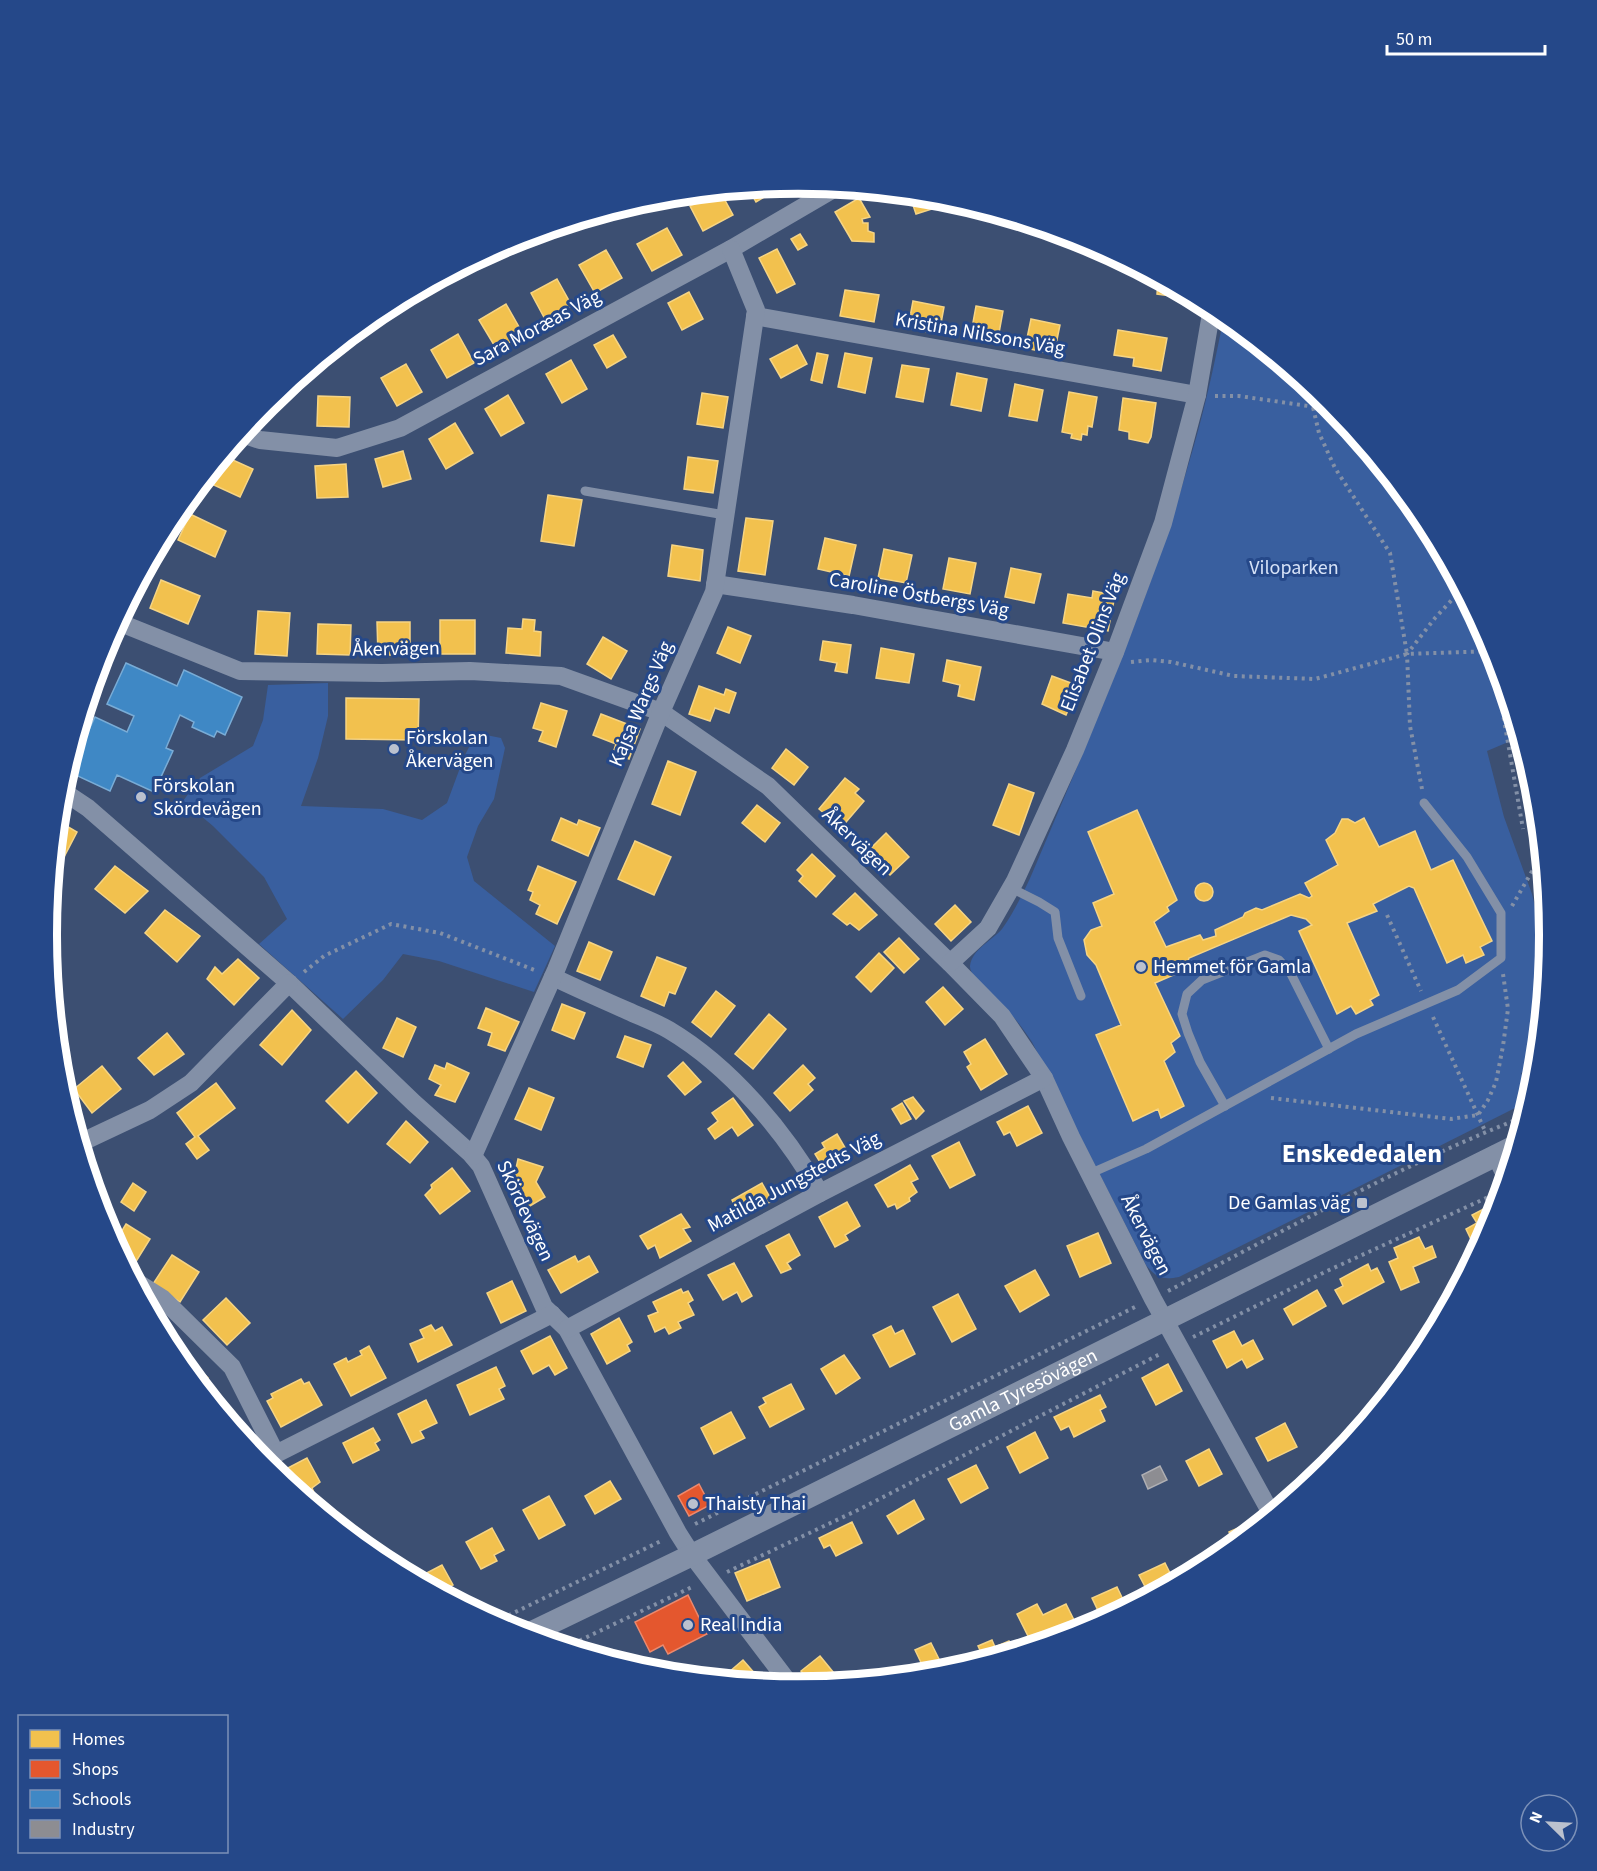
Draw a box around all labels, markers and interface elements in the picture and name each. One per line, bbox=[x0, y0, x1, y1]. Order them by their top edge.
scale bar bbox=[1387, 18, 1544, 56]
text: 50 m bbox=[1396, 27, 1432, 52]
street label: Sara Moræas Väg bbox=[468, 283, 606, 373]
street label: Kristina Nilssons Väg bbox=[893, 305, 1067, 363]
park label: Viloparken bbox=[1249, 554, 1339, 582]
street label: Caroline Östbergs Väg bbox=[827, 565, 1011, 625]
street label: Elisabet Olins Väg bbox=[1054, 568, 1132, 716]
street label: Åkervägen bbox=[352, 634, 440, 664]
street label: Kajsa Wargs Väg bbox=[602, 637, 680, 771]
place label: Förskolan Åkervägen bbox=[406, 724, 493, 775]
marker: Förskolan Åkervägen bbox=[387, 742, 401, 756]
place label: Förskolan Skördevägen bbox=[153, 772, 262, 823]
marker: Förskolan Skördevägen bbox=[134, 790, 148, 804]
street label: Åkervägen bbox=[816, 802, 898, 882]
place label: Hemmet för Gamla bbox=[1153, 953, 1311, 981]
marker: Hemmet för Gamla bbox=[1134, 960, 1148, 974]
street label: Matilda Jungstedts Väg bbox=[703, 1125, 885, 1239]
district label: Enskededalen bbox=[1282, 1135, 1442, 1172]
street label: Skördevägen bbox=[489, 1156, 561, 1266]
place label: De Gamlas väg bbox=[1228, 1189, 1350, 1217]
street label: Åkervägen bbox=[1114, 1190, 1178, 1280]
marker: De Gamlas väg bbox=[1355, 1196, 1369, 1210]
street label: Gamla Tyresövägen bbox=[944, 1342, 1102, 1439]
place label: Thaisty Thai bbox=[705, 1490, 806, 1518]
marker: Thaisty Thai bbox=[686, 1497, 700, 1511]
place label: Real India bbox=[700, 1611, 782, 1639]
marker: Real India bbox=[681, 1618, 695, 1632]
legend bbox=[18, 1715, 228, 1853]
text: Homes bbox=[72, 1727, 125, 1752]
text: Shops bbox=[72, 1757, 119, 1782]
text: Schools bbox=[72, 1787, 131, 1812]
north arrow bbox=[1519, 1793, 1579, 1853]
text: N bbox=[1524, 1808, 1548, 1827]
text: Industry bbox=[72, 1817, 135, 1842]

